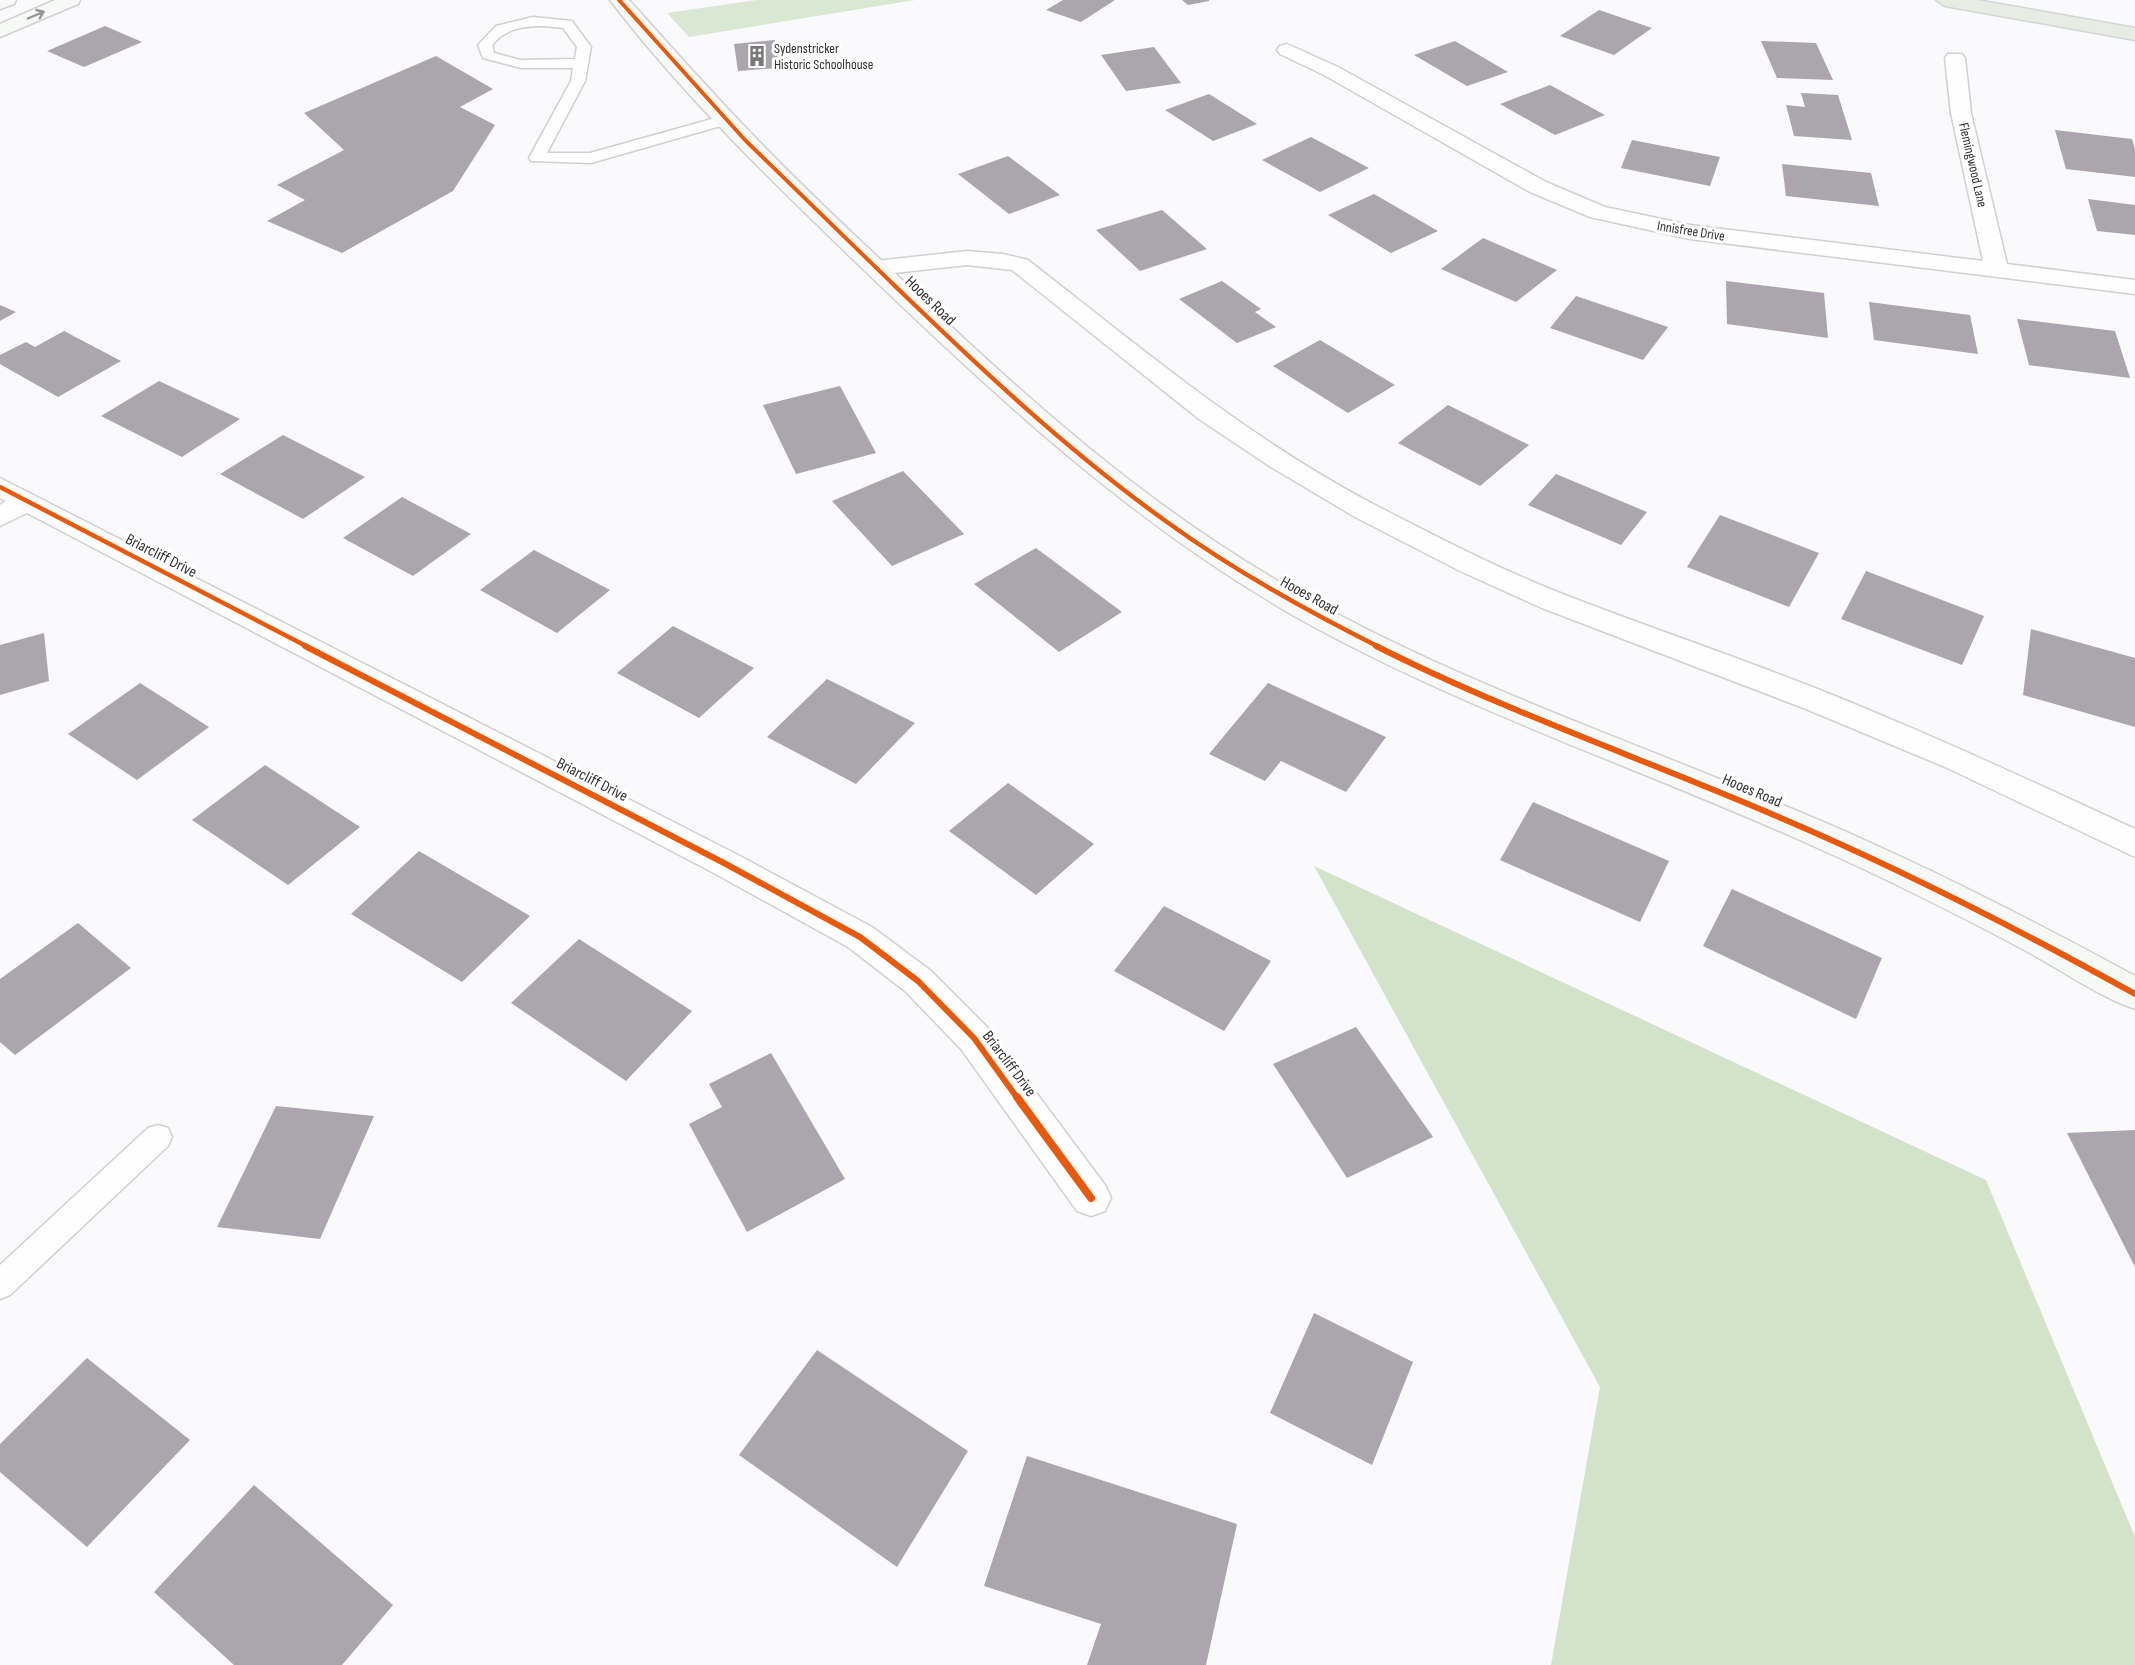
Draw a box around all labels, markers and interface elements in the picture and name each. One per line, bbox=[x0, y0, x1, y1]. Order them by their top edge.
one-way arrow bbox=[26, 9, 44, 21]
place label: Sydenstricker Historic Schoolhouse bbox=[774, 40, 873, 73]
building icon: Sydenstricker Historic Schoolhouse bbox=[745, 44, 769, 68]
street label: Flemingwood Lane bbox=[1955, 121, 1991, 209]
street label: Innisfree Drive bbox=[1656, 217, 1726, 245]
street label: Hooes Road bbox=[901, 272, 959, 330]
street label: Briarcliff Drive bbox=[122, 530, 200, 582]
street label: Hooes Road bbox=[1277, 572, 1341, 620]
street label: Briarcliff Drive bbox=[553, 754, 631, 806]
street label: Hooes Road bbox=[1719, 770, 1785, 812]
street label: Briarcliff Drive bbox=[978, 1027, 1040, 1101]

